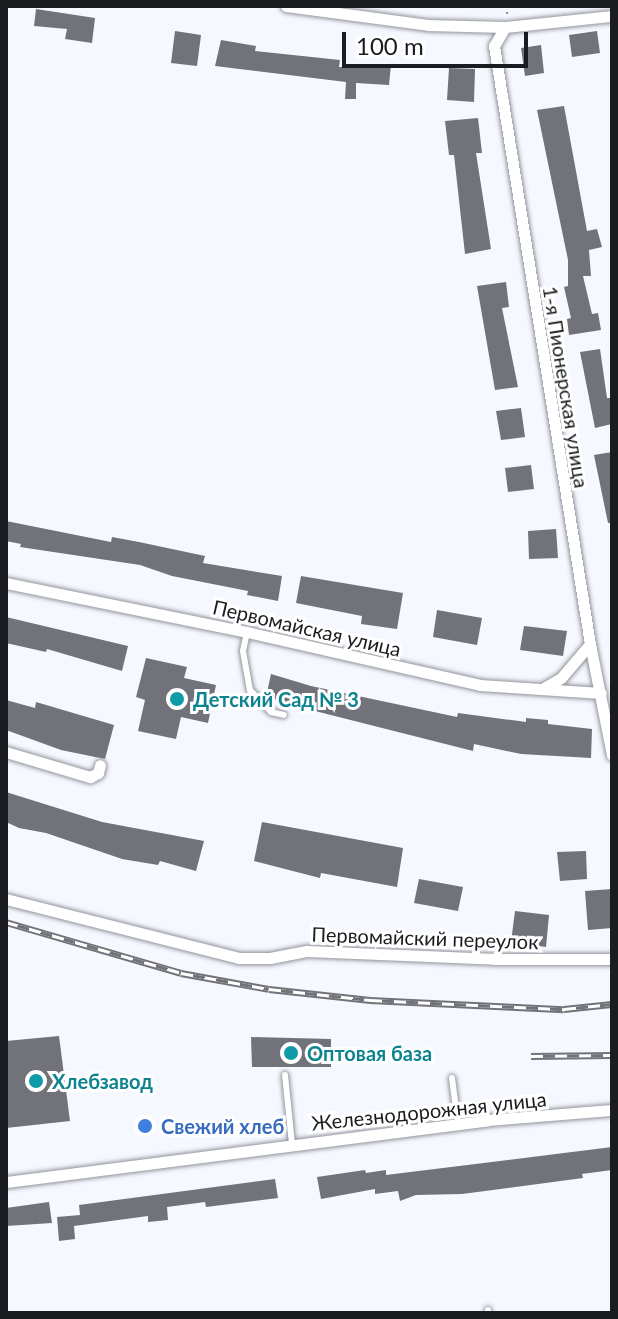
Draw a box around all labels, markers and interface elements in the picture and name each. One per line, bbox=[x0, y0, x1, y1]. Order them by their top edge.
scale bar bbox=[346, 16, 532, 66]
text: 100 m bbox=[356, 31, 424, 60]
street label: 1-я Пионерская улица bbox=[538, 284, 594, 490]
street label: Первомайская улица bbox=[211, 595, 403, 661]
place label: Детский Сад № 3 bbox=[193, 687, 359, 711]
marker: Детский Сад № 3 bbox=[168, 690, 186, 708]
street label: Первомайский переулок bbox=[311, 922, 539, 954]
place label: Оптовая база bbox=[307, 1041, 432, 1065]
marker: Оптовая база bbox=[282, 1044, 300, 1062]
place label: Хлебзавод bbox=[52, 1069, 153, 1093]
marker: Хлебзавод bbox=[27, 1072, 45, 1090]
street label: Железнодорожная улица bbox=[310, 1087, 548, 1135]
place label: Свежий хлеб bbox=[161, 1114, 284, 1138]
marker: Свежий хлеб bbox=[136, 1117, 154, 1135]

